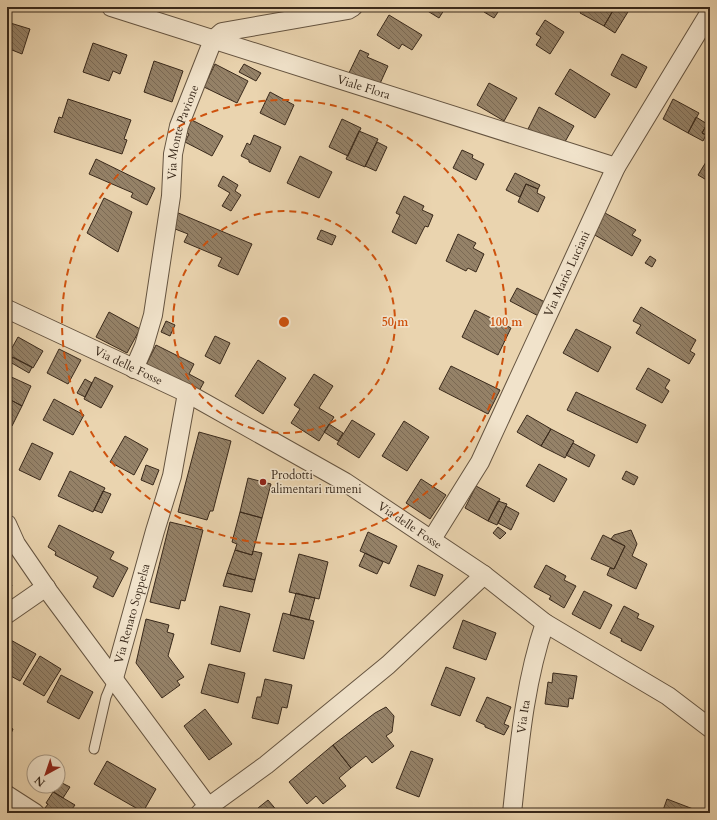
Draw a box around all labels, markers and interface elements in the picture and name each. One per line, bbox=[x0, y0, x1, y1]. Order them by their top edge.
street label: Viale Flora bbox=[335, 71, 393, 103]
street label: Via Monte Pavione bbox=[164, 82, 203, 180]
street label: Via Mario Luciani bbox=[540, 228, 594, 319]
text: 50 m bbox=[382, 314, 409, 330]
text: 100 m bbox=[490, 314, 523, 330]
centre of rings bbox=[277, 315, 291, 329]
street label: Via delle Fosse bbox=[91, 343, 165, 389]
place label: Prodotti alimentari rumeni bbox=[271, 467, 362, 497]
marker: Prodotti alimentari rumeni bbox=[258, 477, 268, 487]
street label: Via delle Fosse bbox=[375, 498, 445, 553]
street label: Via Renato Soppelsa bbox=[110, 561, 154, 665]
street label: Via Ita bbox=[513, 698, 534, 734]
north arrow bbox=[26, 754, 66, 794]
text: N bbox=[31, 772, 48, 790]

